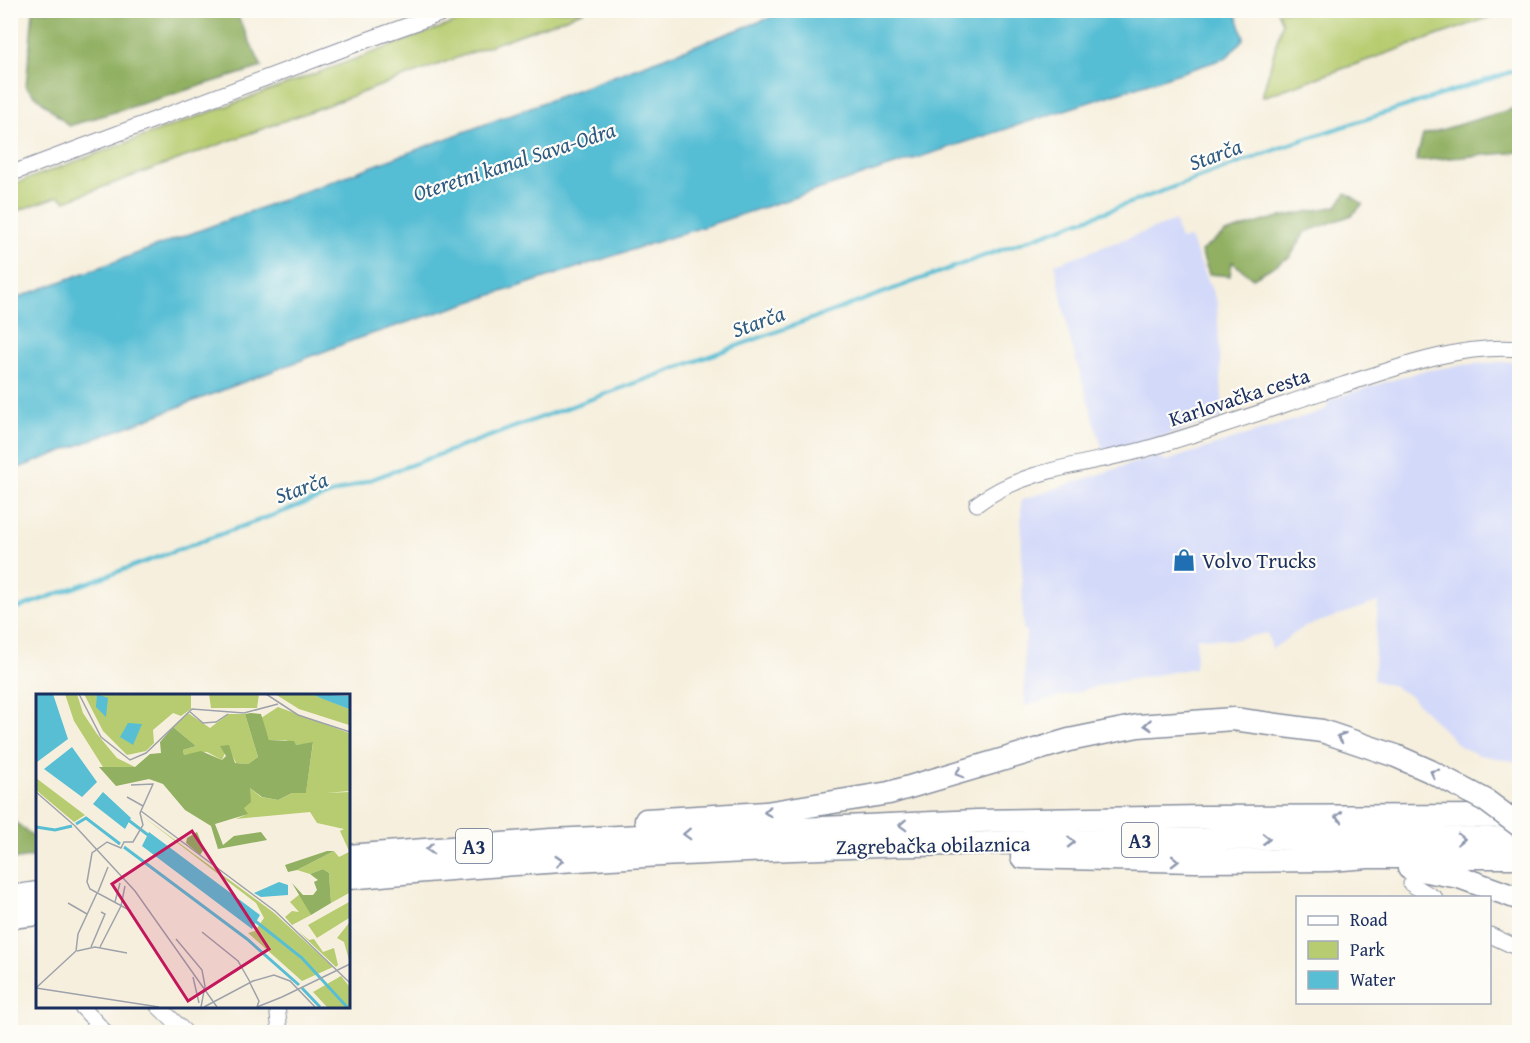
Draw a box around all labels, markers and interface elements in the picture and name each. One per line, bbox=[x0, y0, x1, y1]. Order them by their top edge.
water label: Oteretni kanal Sava-Odra bbox=[409, 113, 619, 209]
water label: Starča bbox=[1184, 130, 1246, 178]
water label: Starča bbox=[727, 297, 789, 345]
street label: Karlovačka cesta bbox=[1165, 360, 1314, 434]
water label: Starča bbox=[270, 463, 332, 511]
place label: Volvo Trucks bbox=[1202, 545, 1316, 576]
shop icon: Volvo Trucks bbox=[1171, 547, 1197, 573]
inset map bbox=[36, 694, 350, 1007]
one-way arrow bbox=[1143, 718, 1152, 731]
one-way arrow bbox=[1336, 732, 1347, 745]
one-way arrow bbox=[954, 766, 965, 778]
one-way arrow bbox=[1430, 769, 1441, 781]
one-way arrow bbox=[764, 805, 773, 818]
one-way arrow bbox=[1335, 811, 1344, 823]
one-way arrow bbox=[898, 818, 907, 831]
road number: A3 bbox=[1122, 823, 1158, 857]
one-way arrow bbox=[682, 827, 691, 840]
street label: Zagrebačka obilaznica bbox=[836, 828, 1031, 862]
road number: A3 bbox=[456, 829, 492, 863]
one-way arrow bbox=[1261, 833, 1270, 845]
one-way arrow bbox=[1456, 833, 1465, 845]
one-way arrow bbox=[1066, 836, 1075, 848]
one-way arrow bbox=[425, 842, 434, 855]
one-way arrow bbox=[555, 855, 564, 868]
one-way arrow bbox=[1170, 855, 1179, 867]
legend bbox=[1296, 896, 1491, 1004]
text: Road bbox=[1350, 906, 1388, 933]
text: Park bbox=[1350, 936, 1386, 963]
text: Water bbox=[1350, 966, 1396, 993]

